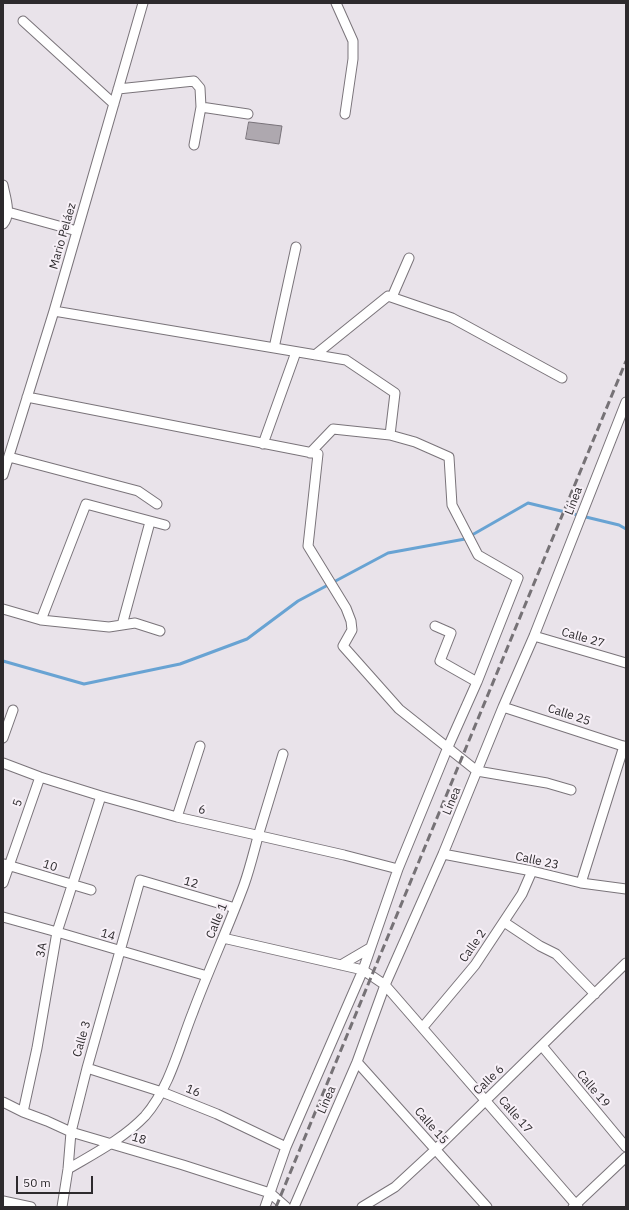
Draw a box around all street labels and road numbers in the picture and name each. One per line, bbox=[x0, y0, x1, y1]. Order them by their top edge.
street label: Mario Peláez bbox=[47, 201, 79, 271]
street label: Línea bbox=[562, 485, 586, 517]
street label: Calle 27 bbox=[560, 625, 606, 651]
street label: Calle 25 bbox=[546, 701, 592, 729]
street label: Línea bbox=[440, 785, 464, 817]
street label: 5 bbox=[10, 797, 26, 809]
street label: 6 bbox=[197, 802, 207, 818]
street label: Calle 23 bbox=[514, 849, 560, 873]
street label: 10 bbox=[41, 857, 59, 875]
street label: 12 bbox=[182, 874, 200, 892]
street label: Calle 1 bbox=[203, 901, 231, 941]
street label: 14 bbox=[99, 926, 117, 944]
street label: Calle 2 bbox=[457, 927, 489, 965]
street label: 3A bbox=[34, 941, 50, 959]
street label: Calle 3 bbox=[70, 1019, 94, 1059]
street label: Calle 6 bbox=[471, 1062, 507, 1098]
street label: Calle 19 bbox=[573, 1067, 613, 1111]
street label: 16 bbox=[184, 1082, 202, 1100]
street label: Línea bbox=[315, 1084, 339, 1116]
street label: Calle 17 bbox=[495, 1094, 535, 1136]
street label: Calle 15 bbox=[411, 1105, 451, 1147]
street label: 18 bbox=[130, 1130, 148, 1148]

